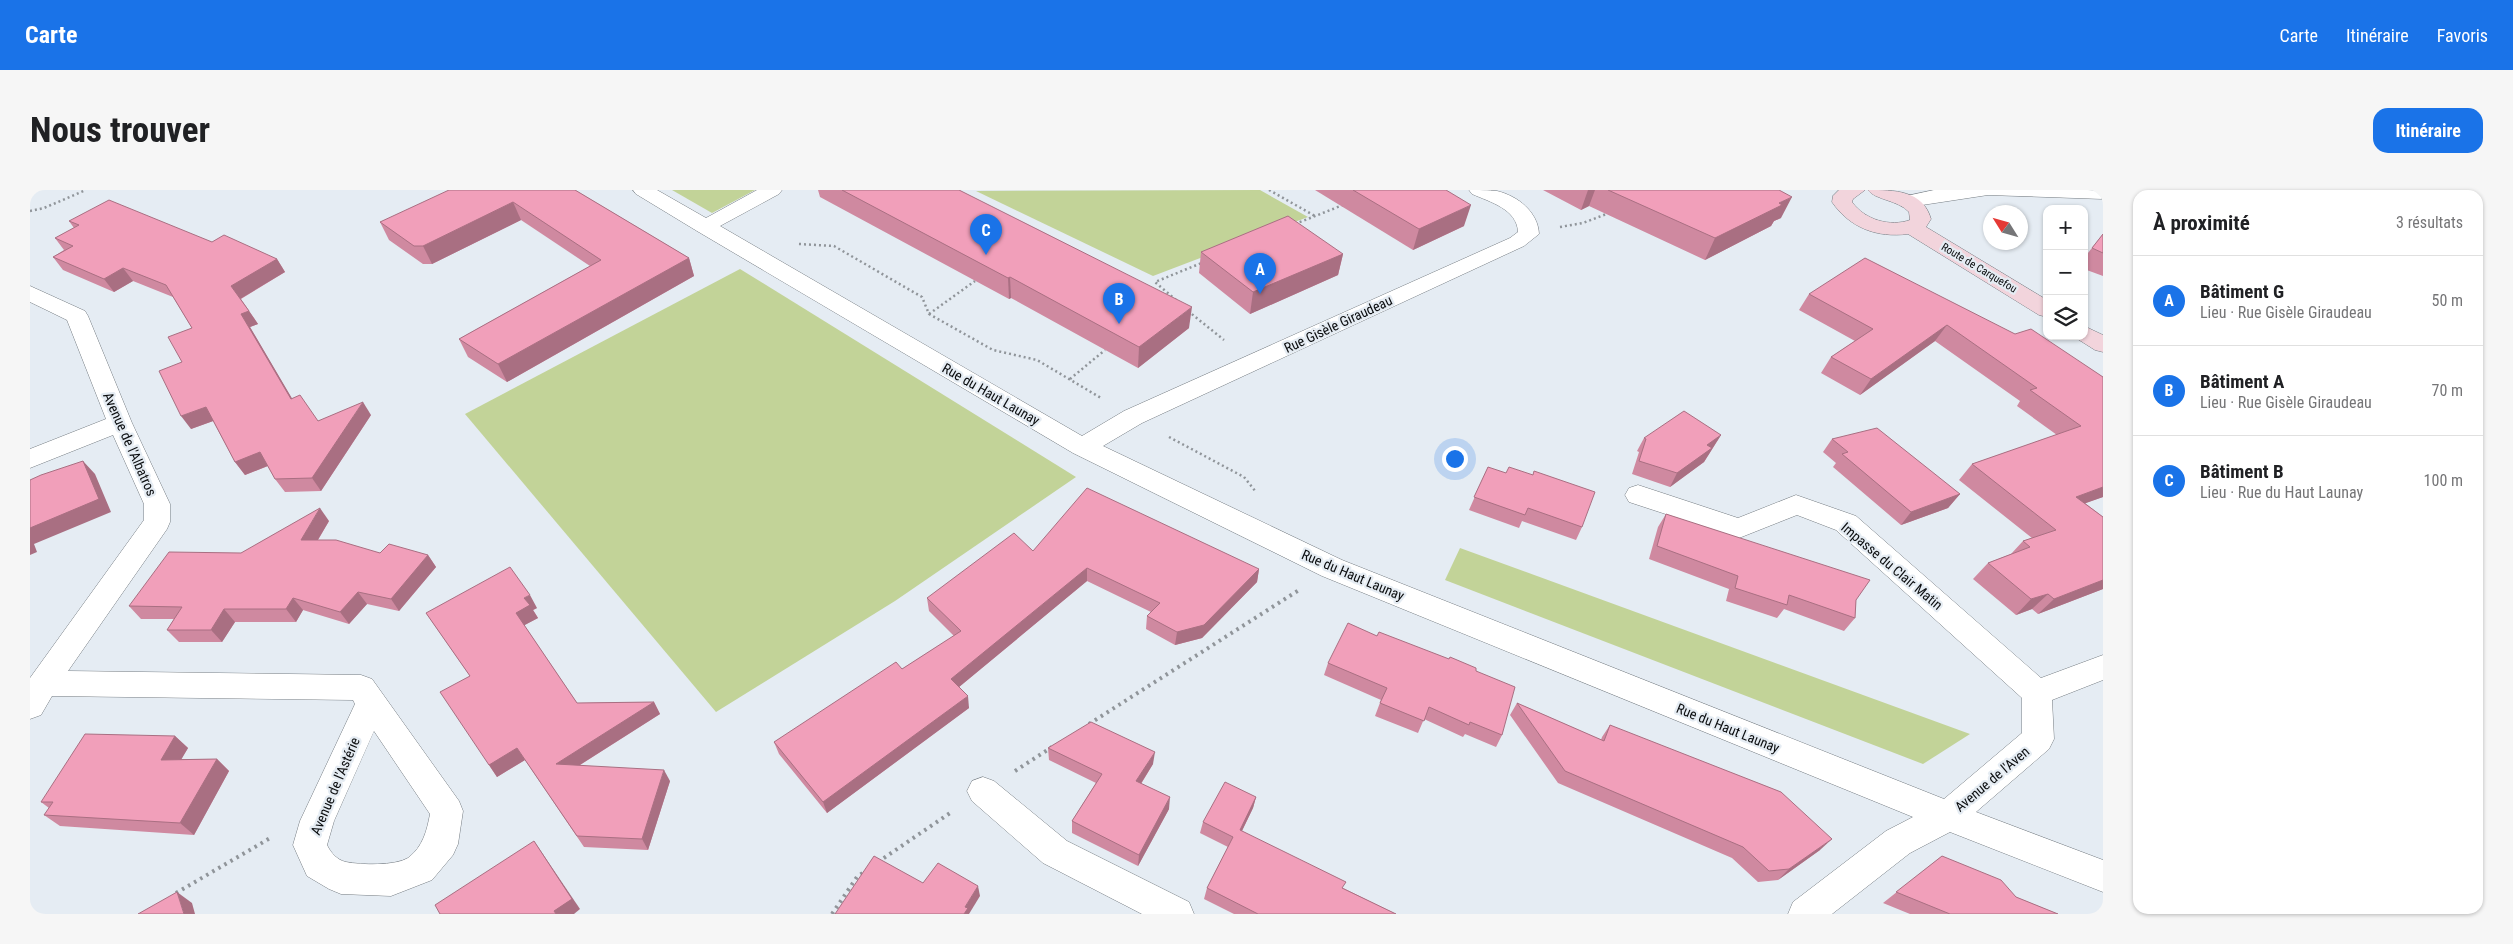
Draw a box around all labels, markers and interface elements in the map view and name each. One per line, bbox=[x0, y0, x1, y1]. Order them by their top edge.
text: Carte bbox=[25, 21, 77, 49]
text: Carte bbox=[2279, 25, 2318, 46]
text: Itinéraire bbox=[2346, 25, 2409, 46]
text: Favoris bbox=[2437, 25, 2488, 46]
button: Itinéraire bbox=[2373, 108, 2483, 153]
text: Nous trouver bbox=[30, 110, 210, 151]
north arrow bbox=[1983, 205, 2028, 250]
map controls bbox=[2043, 205, 2088, 340]
button: + bbox=[2043, 205, 2088, 250]
text: À proximité bbox=[2153, 211, 2250, 235]
text: 3 résultats bbox=[2396, 213, 2463, 232]
pin: C bbox=[970, 214, 1002, 255]
street label: Route de Carquefou bbox=[1939, 240, 2019, 296]
button: − bbox=[2043, 250, 2088, 295]
pin: A bbox=[1244, 253, 1276, 294]
text: Bâtiment G bbox=[2200, 280, 2284, 303]
pin: B bbox=[1103, 283, 1135, 324]
text: A bbox=[2164, 291, 2174, 310]
text: 50 m bbox=[2431, 291, 2463, 310]
street label: Rue Gisèle Giraudeau bbox=[1281, 292, 1395, 356]
button: layers bbox=[2043, 295, 2088, 340]
text: Lieu · Rue Gisèle Giraudeau bbox=[2200, 303, 2372, 322]
street label: Rue du Haut Launay bbox=[939, 360, 1043, 428]
text: Bâtiment A bbox=[2200, 370, 2284, 393]
text: B bbox=[2165, 381, 2173, 400]
text: 70 m bbox=[2431, 381, 2463, 400]
street label: Avenue de l'Albatros bbox=[100, 390, 160, 498]
text: Lieu · Rue Gisèle Giraudeau bbox=[2200, 393, 2372, 412]
your location bbox=[1442, 446, 1468, 472]
text: Bâtiment B bbox=[2200, 460, 2284, 483]
text: C bbox=[2164, 471, 2174, 490]
text: 100 m bbox=[2424, 471, 2463, 490]
text: Lieu · Rue du Haut Launay bbox=[2200, 483, 2363, 502]
street label: Impasse du Clair Matin bbox=[1838, 519, 1946, 613]
street label: Rue du Haut Launay bbox=[1299, 546, 1407, 604]
street label: Rue du Haut Launay bbox=[1674, 700, 1782, 756]
street label: Avenue de l'Astérie bbox=[307, 734, 363, 837]
street label: Avenue de l'Aven bbox=[1952, 743, 2032, 815]

